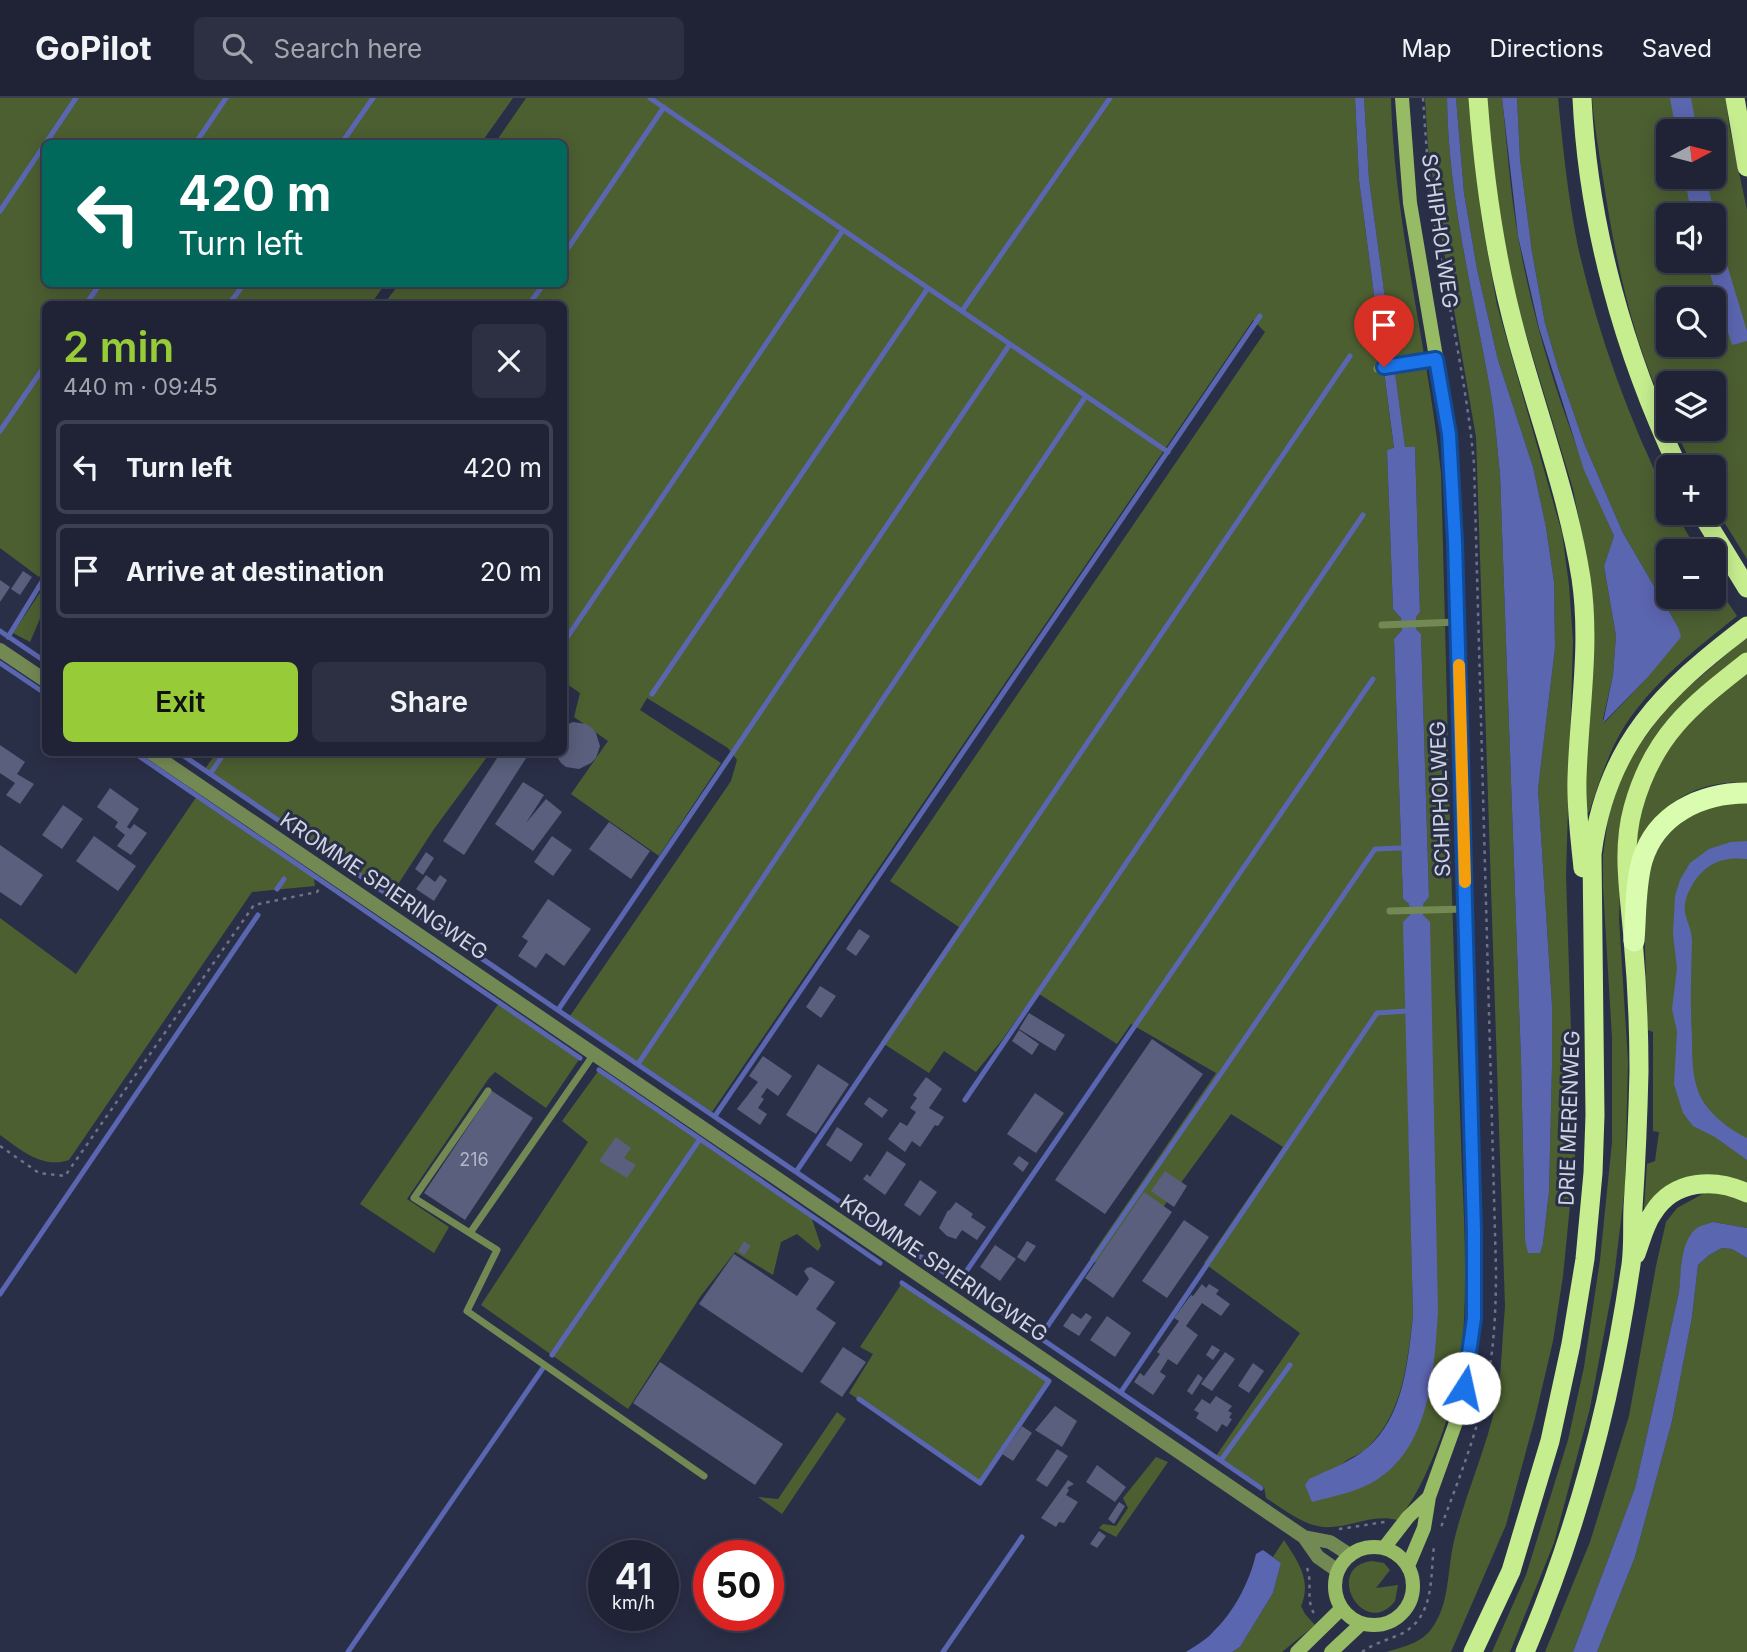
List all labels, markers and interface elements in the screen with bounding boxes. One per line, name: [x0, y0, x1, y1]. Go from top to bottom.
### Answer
search box: [194, 17, 684, 80]
text: GoPilot: [35, 28, 152, 68]
icon: search: [218, 29, 256, 67]
text: Search here: [274, 33, 422, 64]
text: Map: [1402, 34, 1451, 63]
text: Directions: [1489, 34, 1604, 63]
text: Saved: [1642, 34, 1712, 63]
north arrow: [1656, 119, 1726, 189]
map controls: [1656, 119, 1726, 609]
street label: SCHIPHOLWEG: [1417, 152, 1463, 310]
text: 420 m: [178, 164, 331, 223]
icon: left: [63, 168, 154, 259]
button: sound: [1656, 203, 1726, 273]
text: Turn left: [178, 224, 303, 263]
button: search: [1656, 287, 1726, 357]
pin: [1354, 295, 1414, 367]
icon: arrive: [1365, 306, 1403, 344]
text: 2 min: [63, 321, 174, 372]
button: close: [472, 324, 546, 398]
button: layers: [1656, 371, 1726, 441]
text: 440 m · 09:45: [63, 373, 218, 401]
icon: left: [67, 448, 105, 486]
text: Turn left: [126, 452, 232, 483]
text: 420 m: [463, 452, 542, 483]
button: +: [1656, 455, 1726, 525]
button: −: [1656, 539, 1726, 609]
icon: arrive: [67, 552, 105, 590]
text: Arrive at destination: [126, 556, 385, 587]
text: 20 m: [480, 556, 542, 587]
button: Exit: [63, 662, 298, 742]
button: Share: [312, 662, 546, 742]
street label: SCHIPHOLWEG: [1425, 721, 1455, 877]
street label: KROMME SPIERINGWEG: [275, 807, 493, 965]
street label: DRIE MERENWEG: [1553, 1030, 1585, 1206]
house number: 216: [459, 1149, 489, 1170]
street label: KROMME SPIERINGWEG: [835, 1189, 1053, 1347]
position arrow: [1427, 1351, 1501, 1425]
speed limit sign: 50: [693, 1540, 784, 1631]
text: 41: [615, 1555, 652, 1597]
text: km/h: [612, 1592, 655, 1613]

